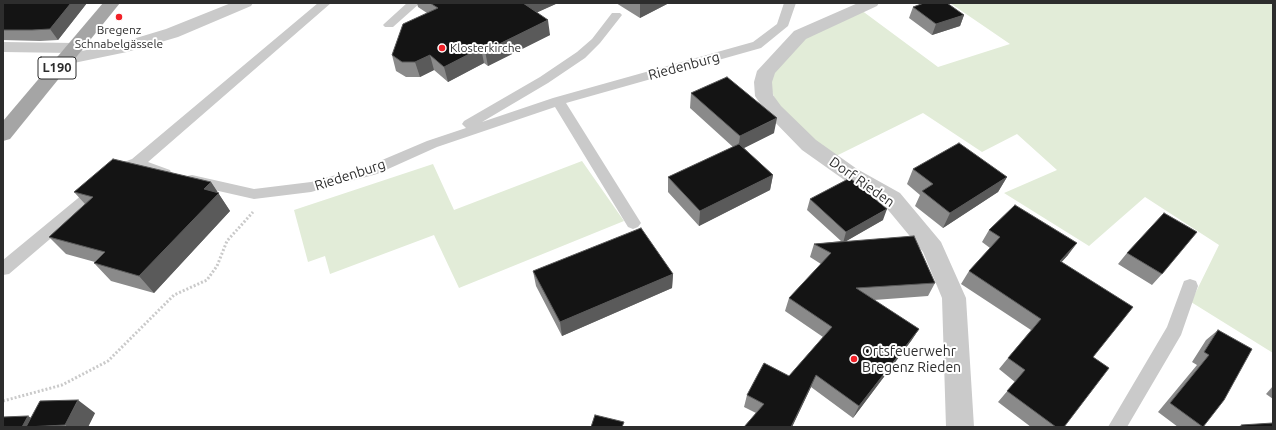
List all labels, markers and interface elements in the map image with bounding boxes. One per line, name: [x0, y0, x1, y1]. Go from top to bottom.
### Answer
marker: Bregenz Schnabelgässele: [114, 12, 124, 22]
place label: Bregenz Schnabelgässele: [75, 23, 163, 51]
place label: Klosterkirche: [450, 41, 521, 55]
marker: Klosterkirche: [437, 43, 447, 53]
street label: Riedenburg: [646, 48, 722, 84]
road number: L190: [38, 57, 76, 79]
street label: Dorf Rieden: [826, 153, 898, 211]
street label: Riedenburg: [313, 156, 387, 194]
place label: Ortsfeuerwehr Bregenz Rieden: [862, 343, 961, 376]
marker: Ortsfeuerwehr Bregenz Rieden: [849, 354, 859, 364]

